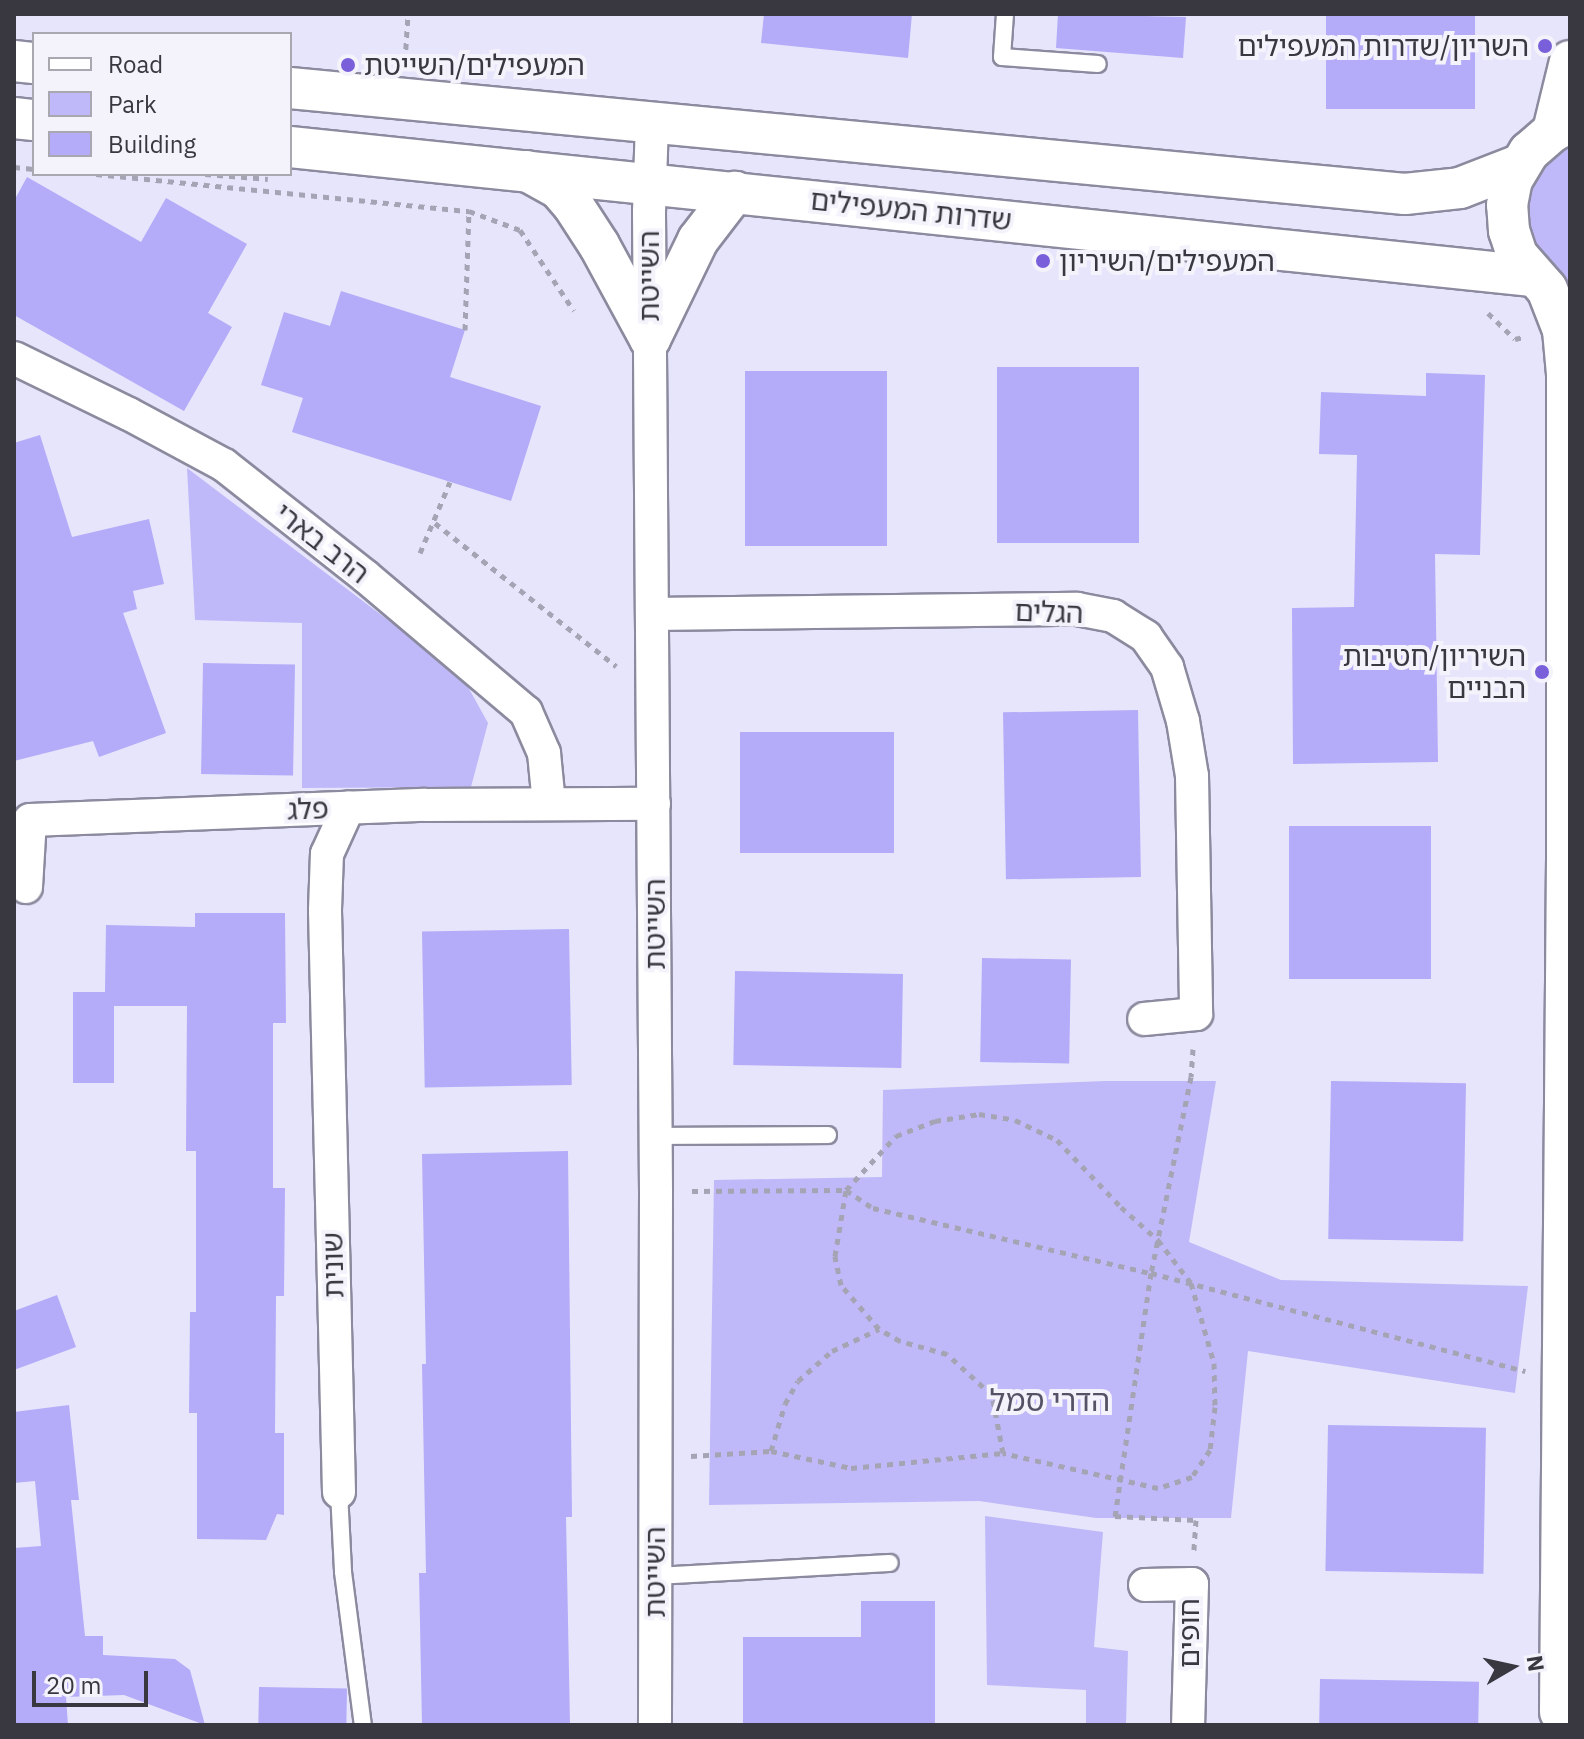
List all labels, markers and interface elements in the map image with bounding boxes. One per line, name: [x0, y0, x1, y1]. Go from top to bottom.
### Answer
place label: השריון/שדרות המעפילים: [1238, 29, 1529, 63]
legend: [32, 32, 292, 176]
marker: השריון/שדרות המעפילים: [1536, 37, 1554, 55]
text: Road: [108, 48, 163, 80]
place label: המעפילים/השייטת: [364, 48, 585, 82]
marker: המעפילים/השייטת: [339, 56, 357, 74]
text: Park: [108, 88, 157, 120]
text: Building: [108, 128, 196, 160]
street label: שדרות המעפילים: [809, 183, 1013, 237]
street label: השייטת: [632, 230, 666, 322]
place label: המעפילים/השיריון: [1059, 244, 1275, 278]
marker: המעפילים/השיריון: [1034, 252, 1052, 270]
street label: הרב בארי: [268, 496, 376, 590]
street label: הגלים: [1014, 594, 1084, 630]
place label: השיריון/חטיבות הבניים: [1343, 639, 1526, 705]
marker: השיריון/חטיבות הבניים: [1533, 663, 1551, 681]
street label: פלג: [287, 791, 329, 827]
street label: השייטת: [638, 878, 672, 970]
street label: שונית: [316, 1232, 350, 1298]
district label: הדרי סמל: [990, 1382, 1110, 1418]
street label: השייטת: [638, 1526, 672, 1618]
street label: חופים: [1172, 1598, 1206, 1668]
north arrow: [1472, 1627, 1552, 1707]
text: N: [1521, 1653, 1552, 1673]
scale bar: [36, 1655, 152, 1705]
text: 20 m: [46, 1669, 101, 1701]

